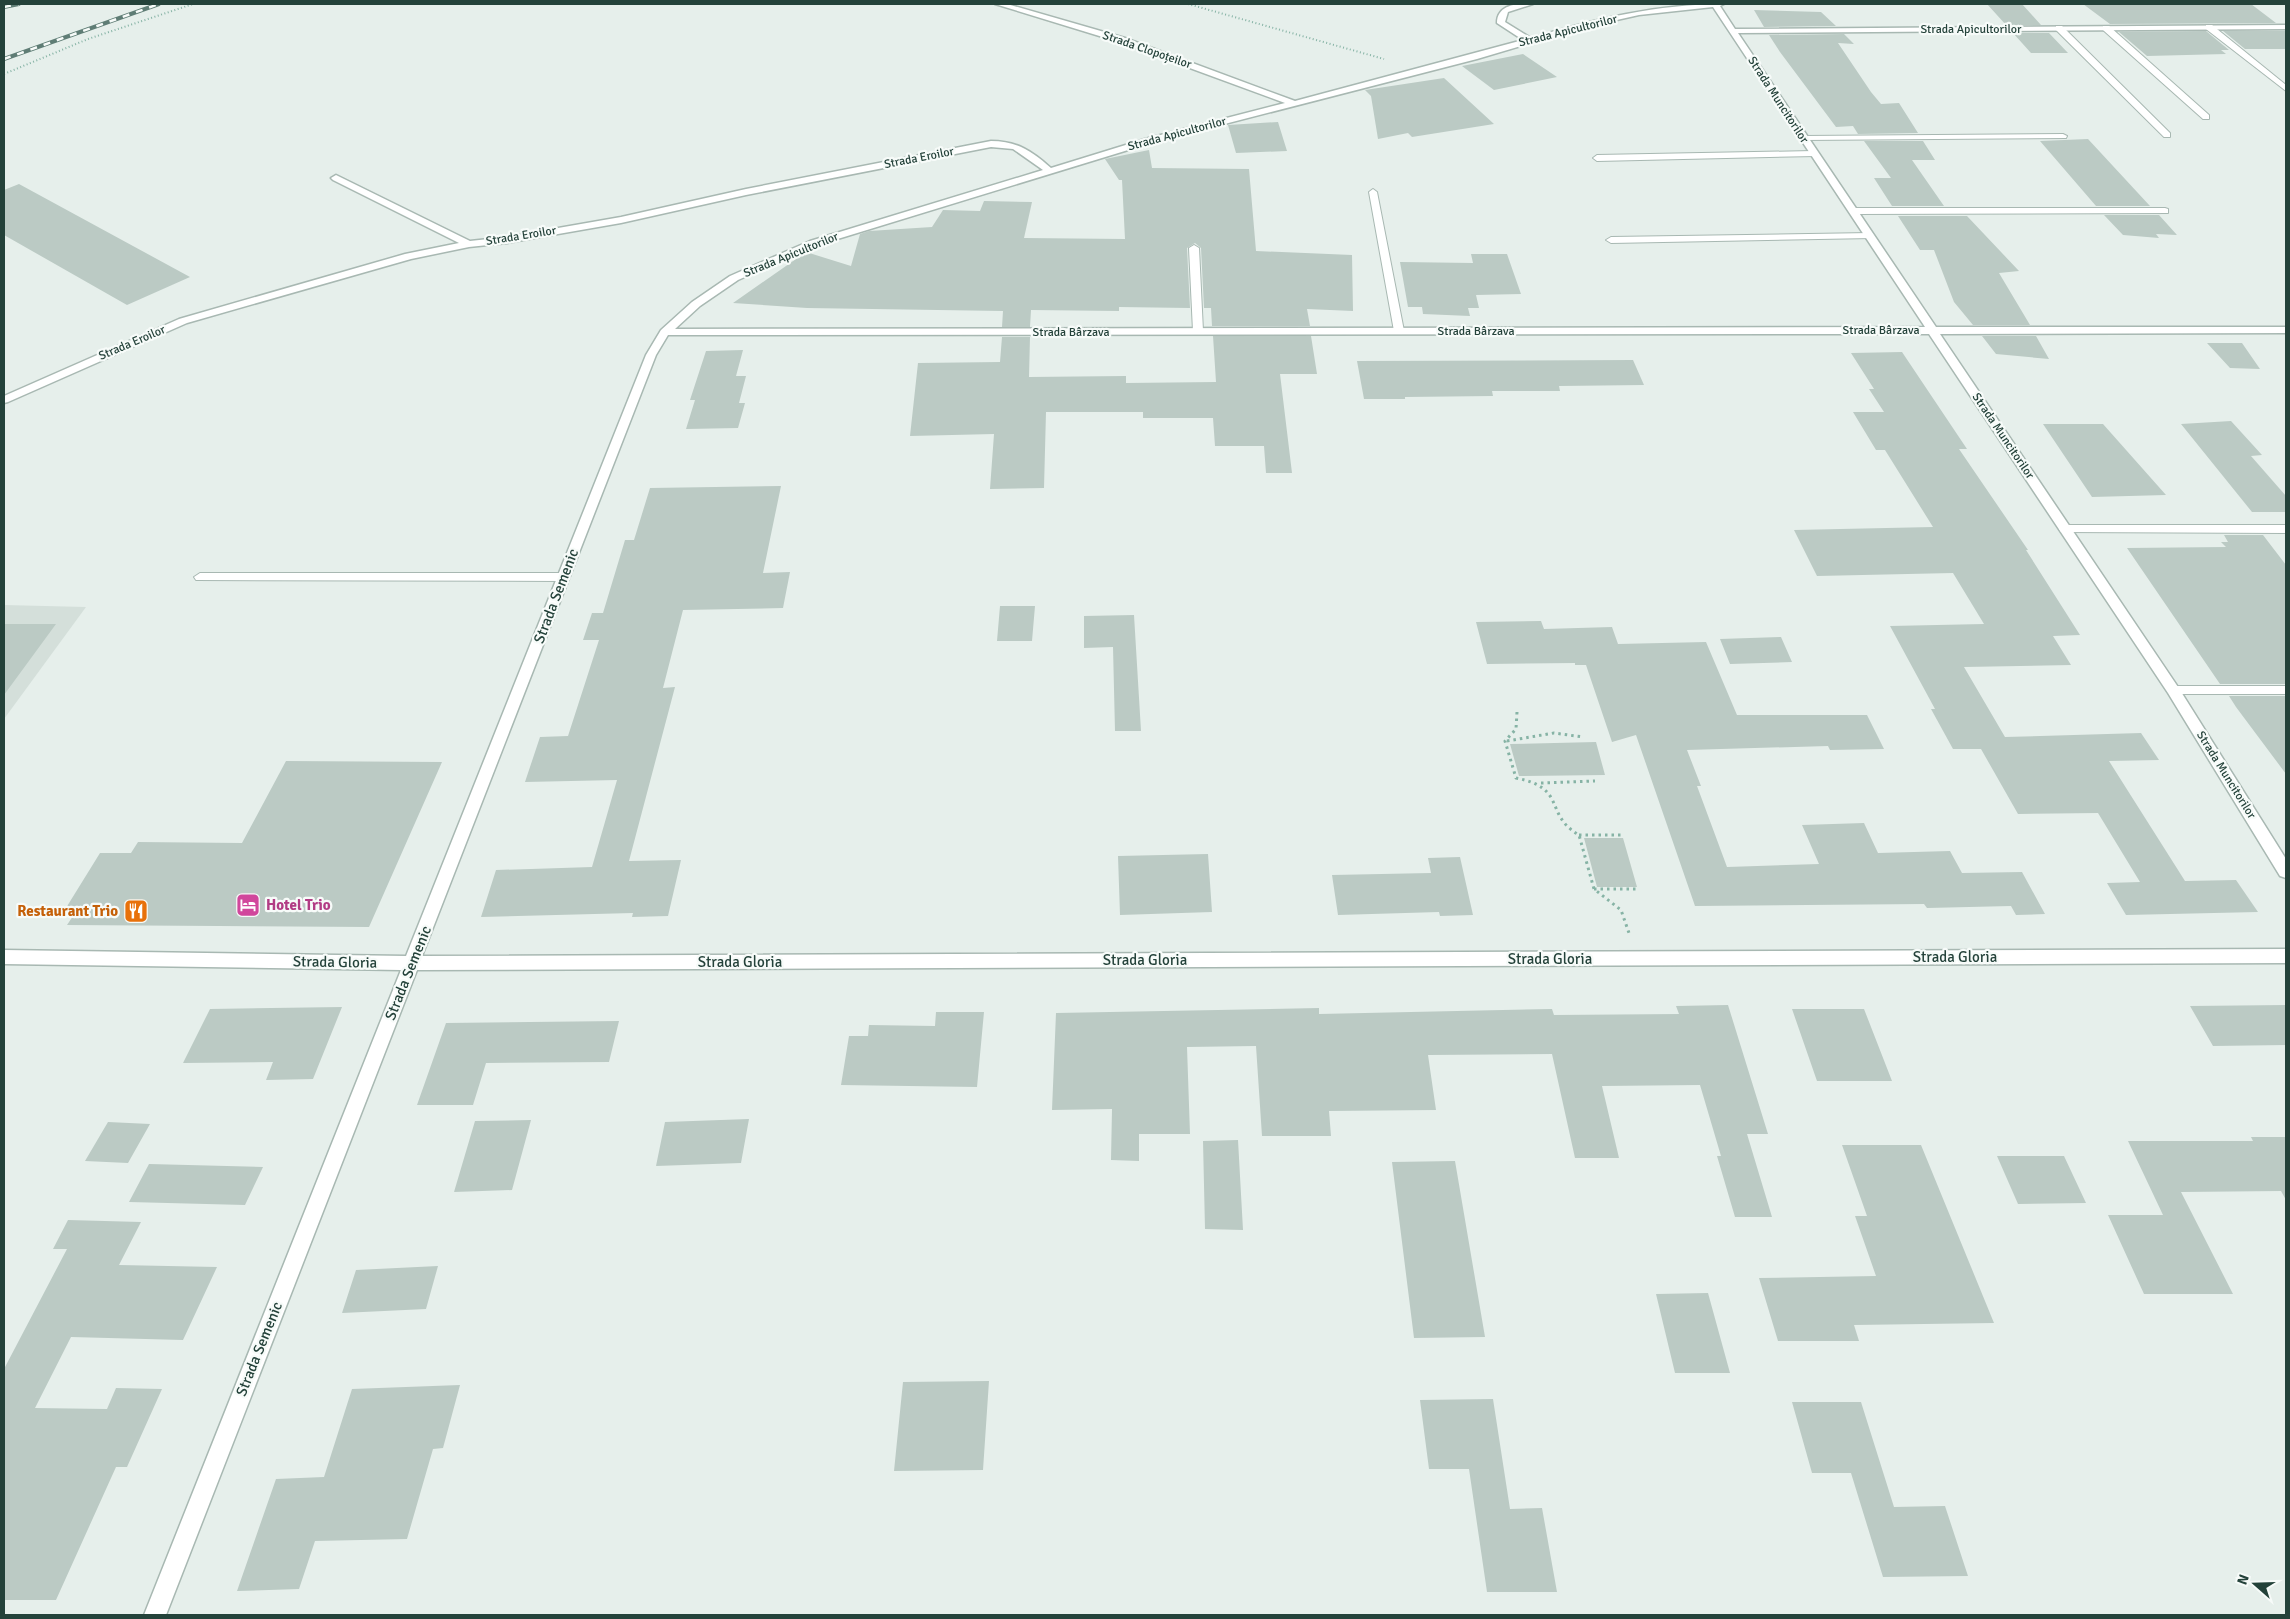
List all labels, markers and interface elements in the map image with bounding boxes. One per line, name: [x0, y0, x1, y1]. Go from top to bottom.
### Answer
street label: Strada Apicultorilor: [1517, 11, 1619, 51]
street label: Strada Apicultorilor: [1920, 22, 2022, 37]
street label: Strada Clopoțeilor: [1101, 28, 1194, 72]
street label: Strada Muncitorilor: [1744, 54, 1812, 147]
street label: Strada Apicultorilor: [1126, 114, 1228, 154]
street label: Strada Eroilor: [883, 144, 956, 172]
street label: Strada Eroilor: [485, 223, 558, 249]
street label: Strada Apicultorilor: [741, 229, 841, 281]
street label: Strada Eroilor: [96, 322, 168, 364]
street label: Strada Bârzava: [1843, 323, 1919, 338]
street label: Strada Bârzava: [1438, 324, 1514, 339]
street label: Strada Bârzava: [1033, 325, 1109, 340]
street label: Strada Muncitorilor: [1969, 390, 2038, 482]
street label: Strada Semenic: [530, 546, 582, 646]
street label: Strada Muncitorilor: [2193, 728, 2259, 822]
hotel icon: Hotel Trio: [235, 892, 261, 918]
place label: Hotel Trio: [266, 896, 331, 914]
restaurant icon: Restaurant Trio: [123, 898, 149, 924]
place label: Restaurant Trio: [17, 902, 118, 920]
street label: Strada Semenic: [381, 923, 435, 1023]
street label: Strada Gloria: [1913, 948, 1997, 966]
street label: Strada Gloria: [1508, 950, 1592, 968]
street label: Strada Gloria: [1103, 951, 1187, 969]
street label: Strada Gloria: [293, 952, 377, 972]
street label: Strada Gloria: [698, 953, 782, 971]
street label: Strada Semenic: [232, 1299, 286, 1399]
north arrow: [2230, 1559, 2280, 1609]
text: N: [2234, 1572, 2253, 1587]

